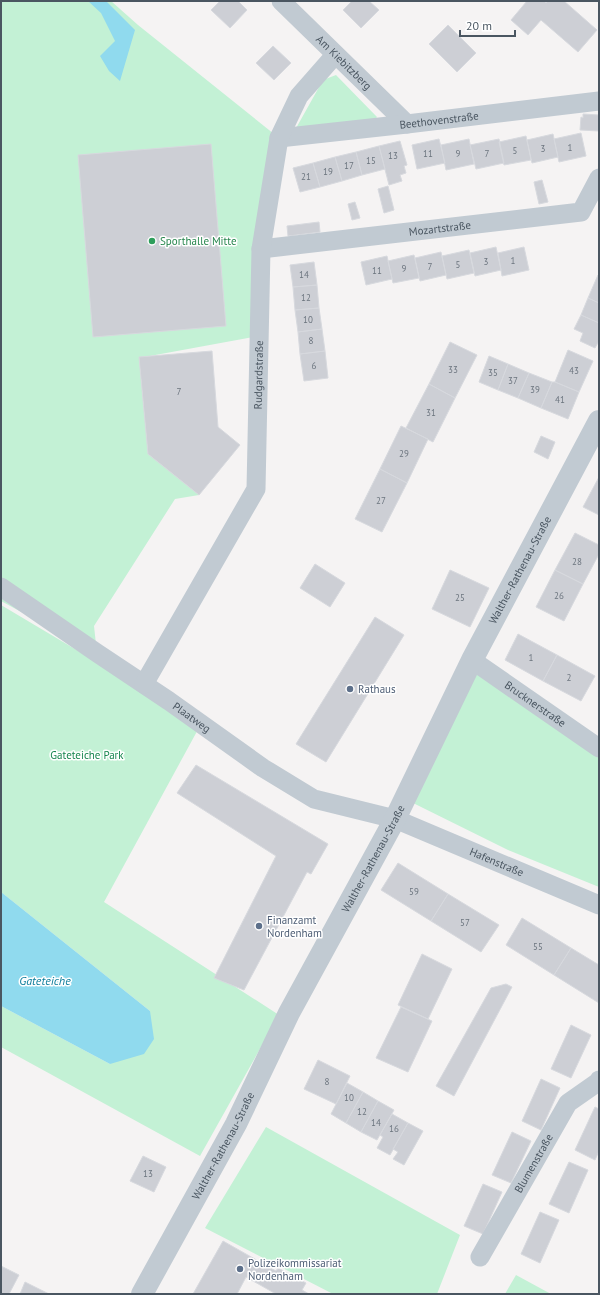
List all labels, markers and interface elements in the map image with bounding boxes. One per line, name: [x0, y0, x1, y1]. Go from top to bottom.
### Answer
scale bar: [460, 12, 515, 38]
text: 20 m: [466, 18, 492, 33]
street label: Am Kiebitzberg: [313, 32, 375, 93]
street label: Beethovenstraße: [399, 108, 480, 132]
house number: 1: [568, 142, 573, 153]
house number: 3: [541, 143, 546, 154]
house number: 5: [513, 145, 518, 156]
house number: 11: [423, 148, 433, 159]
house number: 9: [456, 148, 461, 159]
house number: 7: [485, 148, 490, 159]
house number: 13: [388, 150, 398, 161]
house number: 15: [366, 155, 376, 166]
house number: 17: [344, 160, 354, 171]
house number: 19: [323, 166, 333, 177]
house number: 21: [301, 171, 311, 182]
street label: Mozartstraße: [408, 218, 472, 239]
place label: Sporthalle Mitte: [160, 234, 237, 248]
marker: Sporthalle Mitte: [147, 236, 157, 246]
house number: 1: [511, 255, 516, 266]
house number: 3: [484, 256, 489, 267]
house number: 5: [456, 259, 461, 270]
house number: 7: [428, 261, 433, 272]
house number: 9: [402, 263, 407, 274]
house number: 11: [372, 265, 382, 276]
house number: 14: [299, 269, 309, 280]
house number: 12: [301, 292, 311, 303]
house number: 10: [303, 314, 313, 325]
house number: 8: [309, 335, 314, 346]
street label: Rudgardstraße: [251, 340, 266, 410]
house number: 6: [312, 360, 317, 371]
house number: 33: [448, 364, 458, 375]
house number: 43: [569, 365, 579, 376]
house number: 35: [488, 367, 498, 378]
house number: 37: [508, 375, 518, 386]
house number: 39: [530, 384, 540, 395]
house number: 7: [177, 386, 182, 397]
house number: 41: [555, 394, 565, 405]
house number: 31: [426, 407, 436, 418]
house number: 29: [399, 448, 409, 459]
house number: 27: [376, 495, 386, 506]
street label: Walther-Rathenau-Straße: [486, 513, 554, 626]
house number: 28: [572, 556, 582, 567]
house number: 26: [554, 590, 564, 601]
house number: 25: [455, 592, 465, 603]
house number: 1: [529, 652, 534, 663]
house number: 2: [567, 672, 572, 683]
street label: Brucknerstraße: [502, 678, 569, 730]
place label: Rathaus: [358, 682, 396, 696]
marker: Rathaus: [345, 684, 355, 694]
street label: Plaatweg: [170, 699, 214, 736]
park label: Gateteiche Park: [50, 748, 124, 762]
street label: Walther-Rathenau-Straße: [338, 802, 408, 915]
street label: Hafenstraße: [467, 844, 526, 880]
house number: 59: [409, 886, 419, 897]
place label: Finanzamt Nordenham: [267, 913, 322, 940]
house number: 57: [460, 917, 470, 928]
marker: Finanzamt Nordenham: [254, 921, 264, 931]
house number: 55: [533, 941, 543, 952]
water label: Gateteiche: [19, 973, 71, 988]
house number: 8: [325, 1076, 330, 1087]
street label: Walther-Rathenau-Straße: [189, 1089, 257, 1202]
house number: 10: [344, 1092, 354, 1103]
house number: 12: [357, 1106, 367, 1117]
house number: 14: [371, 1117, 381, 1128]
house number: 16: [389, 1123, 399, 1134]
street label: Blumenstraße: [511, 1131, 556, 1195]
house number: 13: [143, 1168, 153, 1179]
place label: Polizeikommissariat Nordenham: [248, 1256, 342, 1283]
marker: Polizeikommissariat Nordenham: [235, 1264, 245, 1274]

